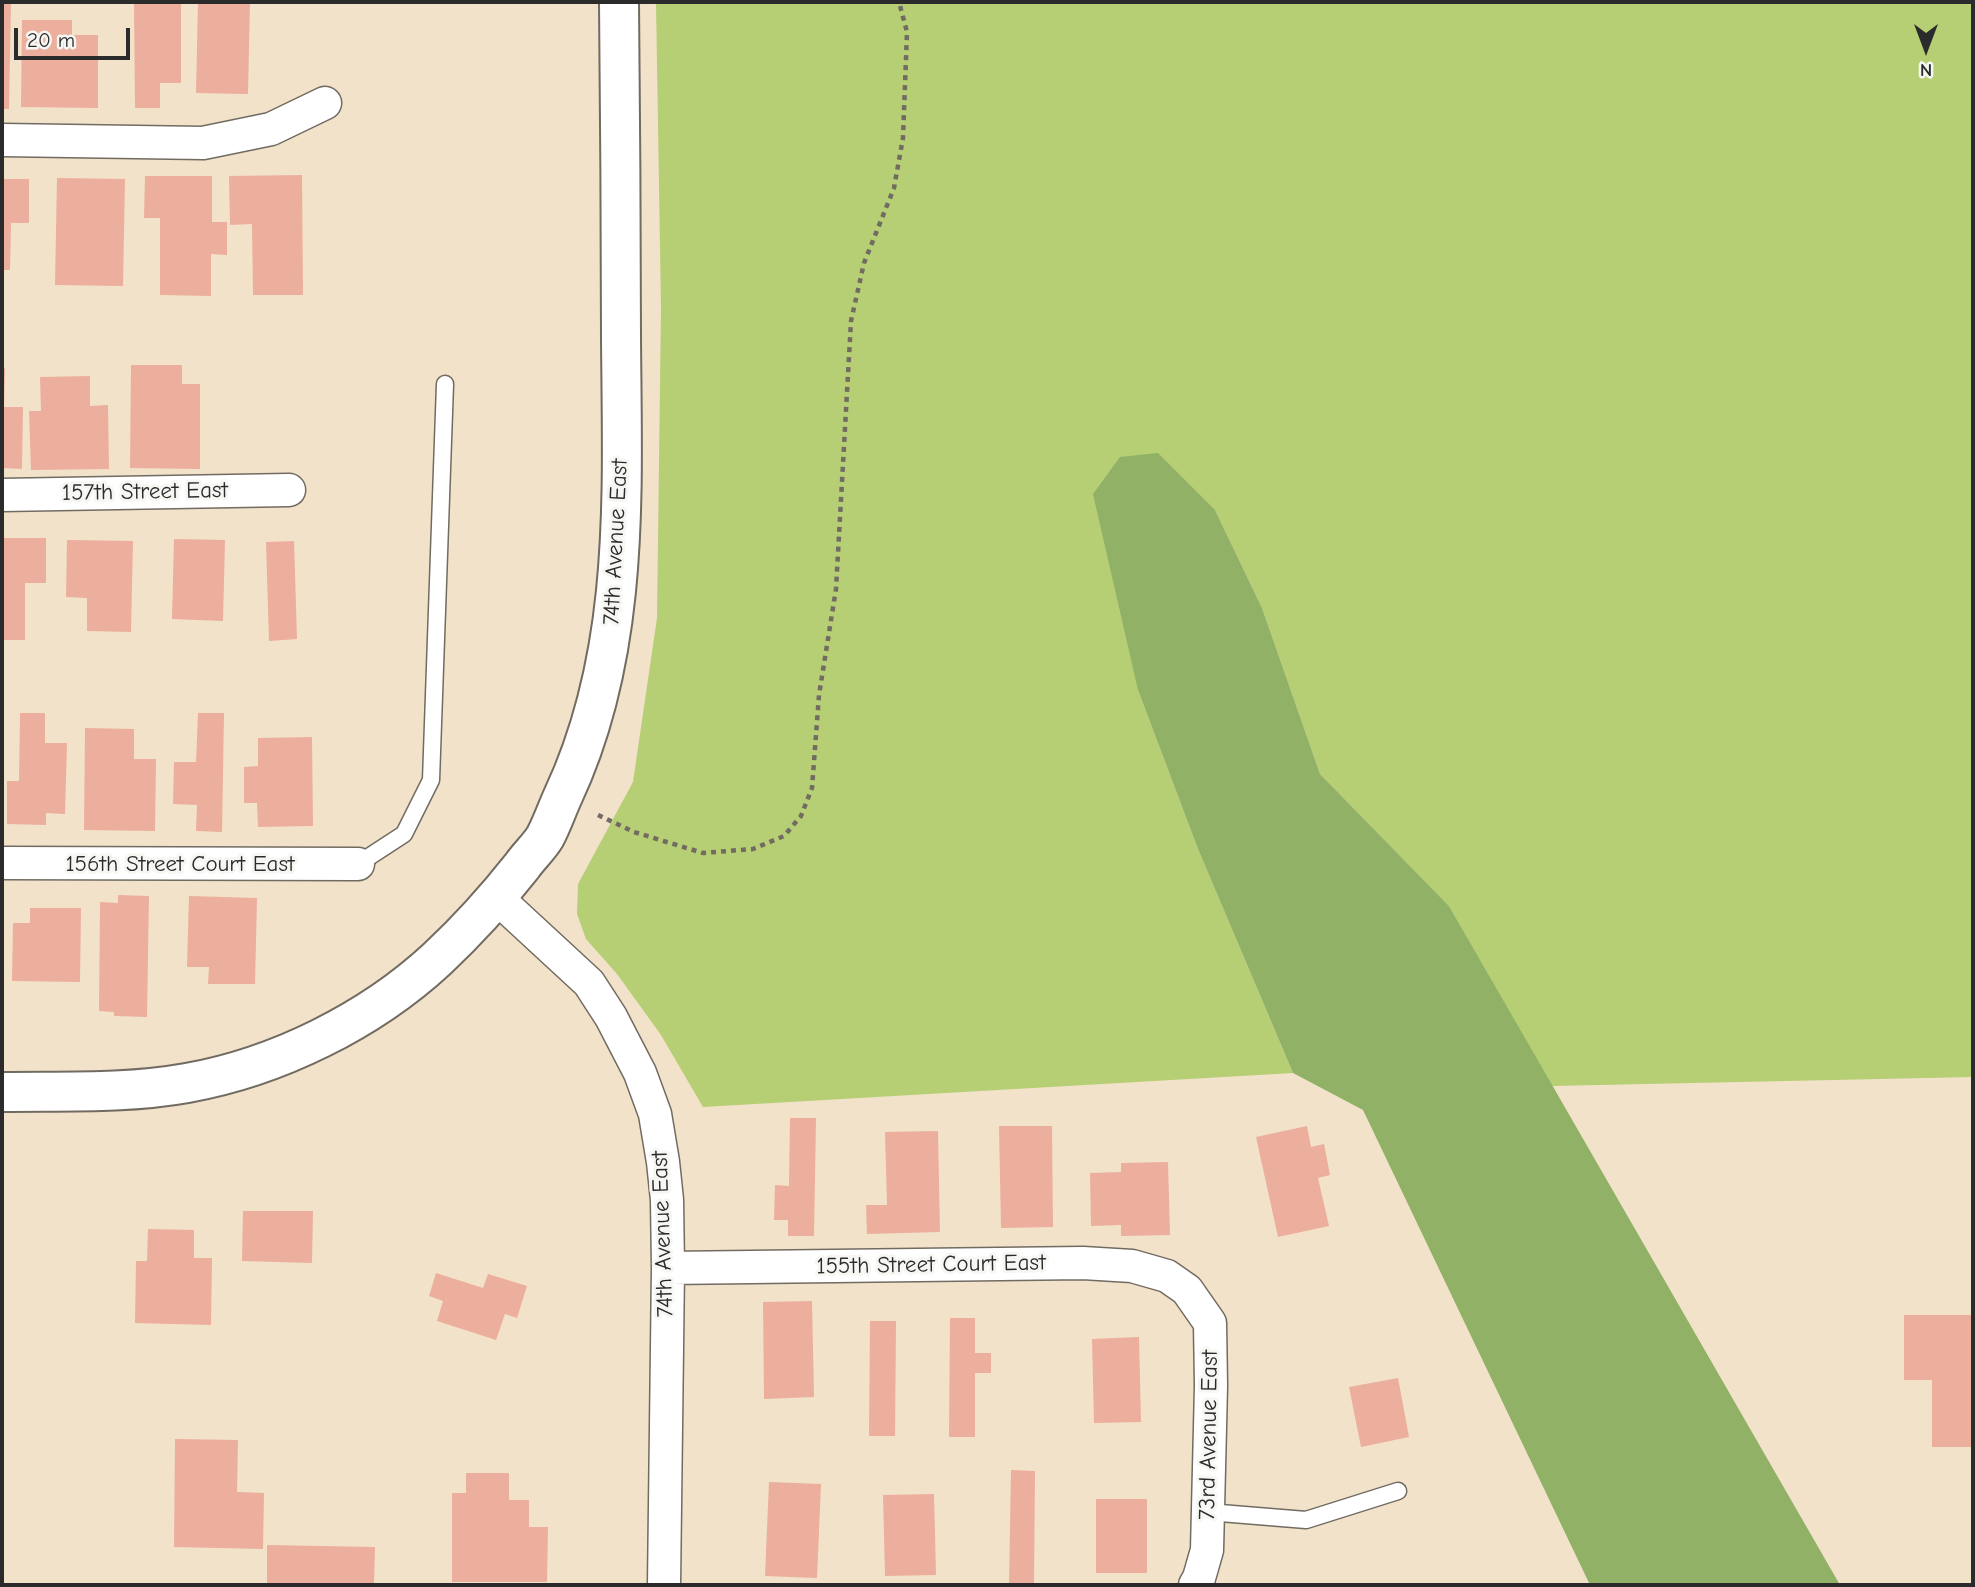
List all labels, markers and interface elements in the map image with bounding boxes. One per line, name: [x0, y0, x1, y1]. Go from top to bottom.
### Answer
scale bar: [18, 14, 133, 58]
north arrow: [1891, 14, 1961, 84]
text: 20 m: [27, 28, 75, 52]
text: N: [1920, 59, 1932, 81]
street label: 74th Avenue East: [598, 458, 634, 626]
street label: 157th Street East: [62, 477, 228, 507]
street label: 156th Street Court East: [65, 850, 295, 878]
street label: 74th Avenue East: [646, 1150, 680, 1318]
street label: 155th Street Court East: [816, 1249, 1046, 1281]
street label: 73rd Avenue East: [1194, 1350, 1224, 1520]

